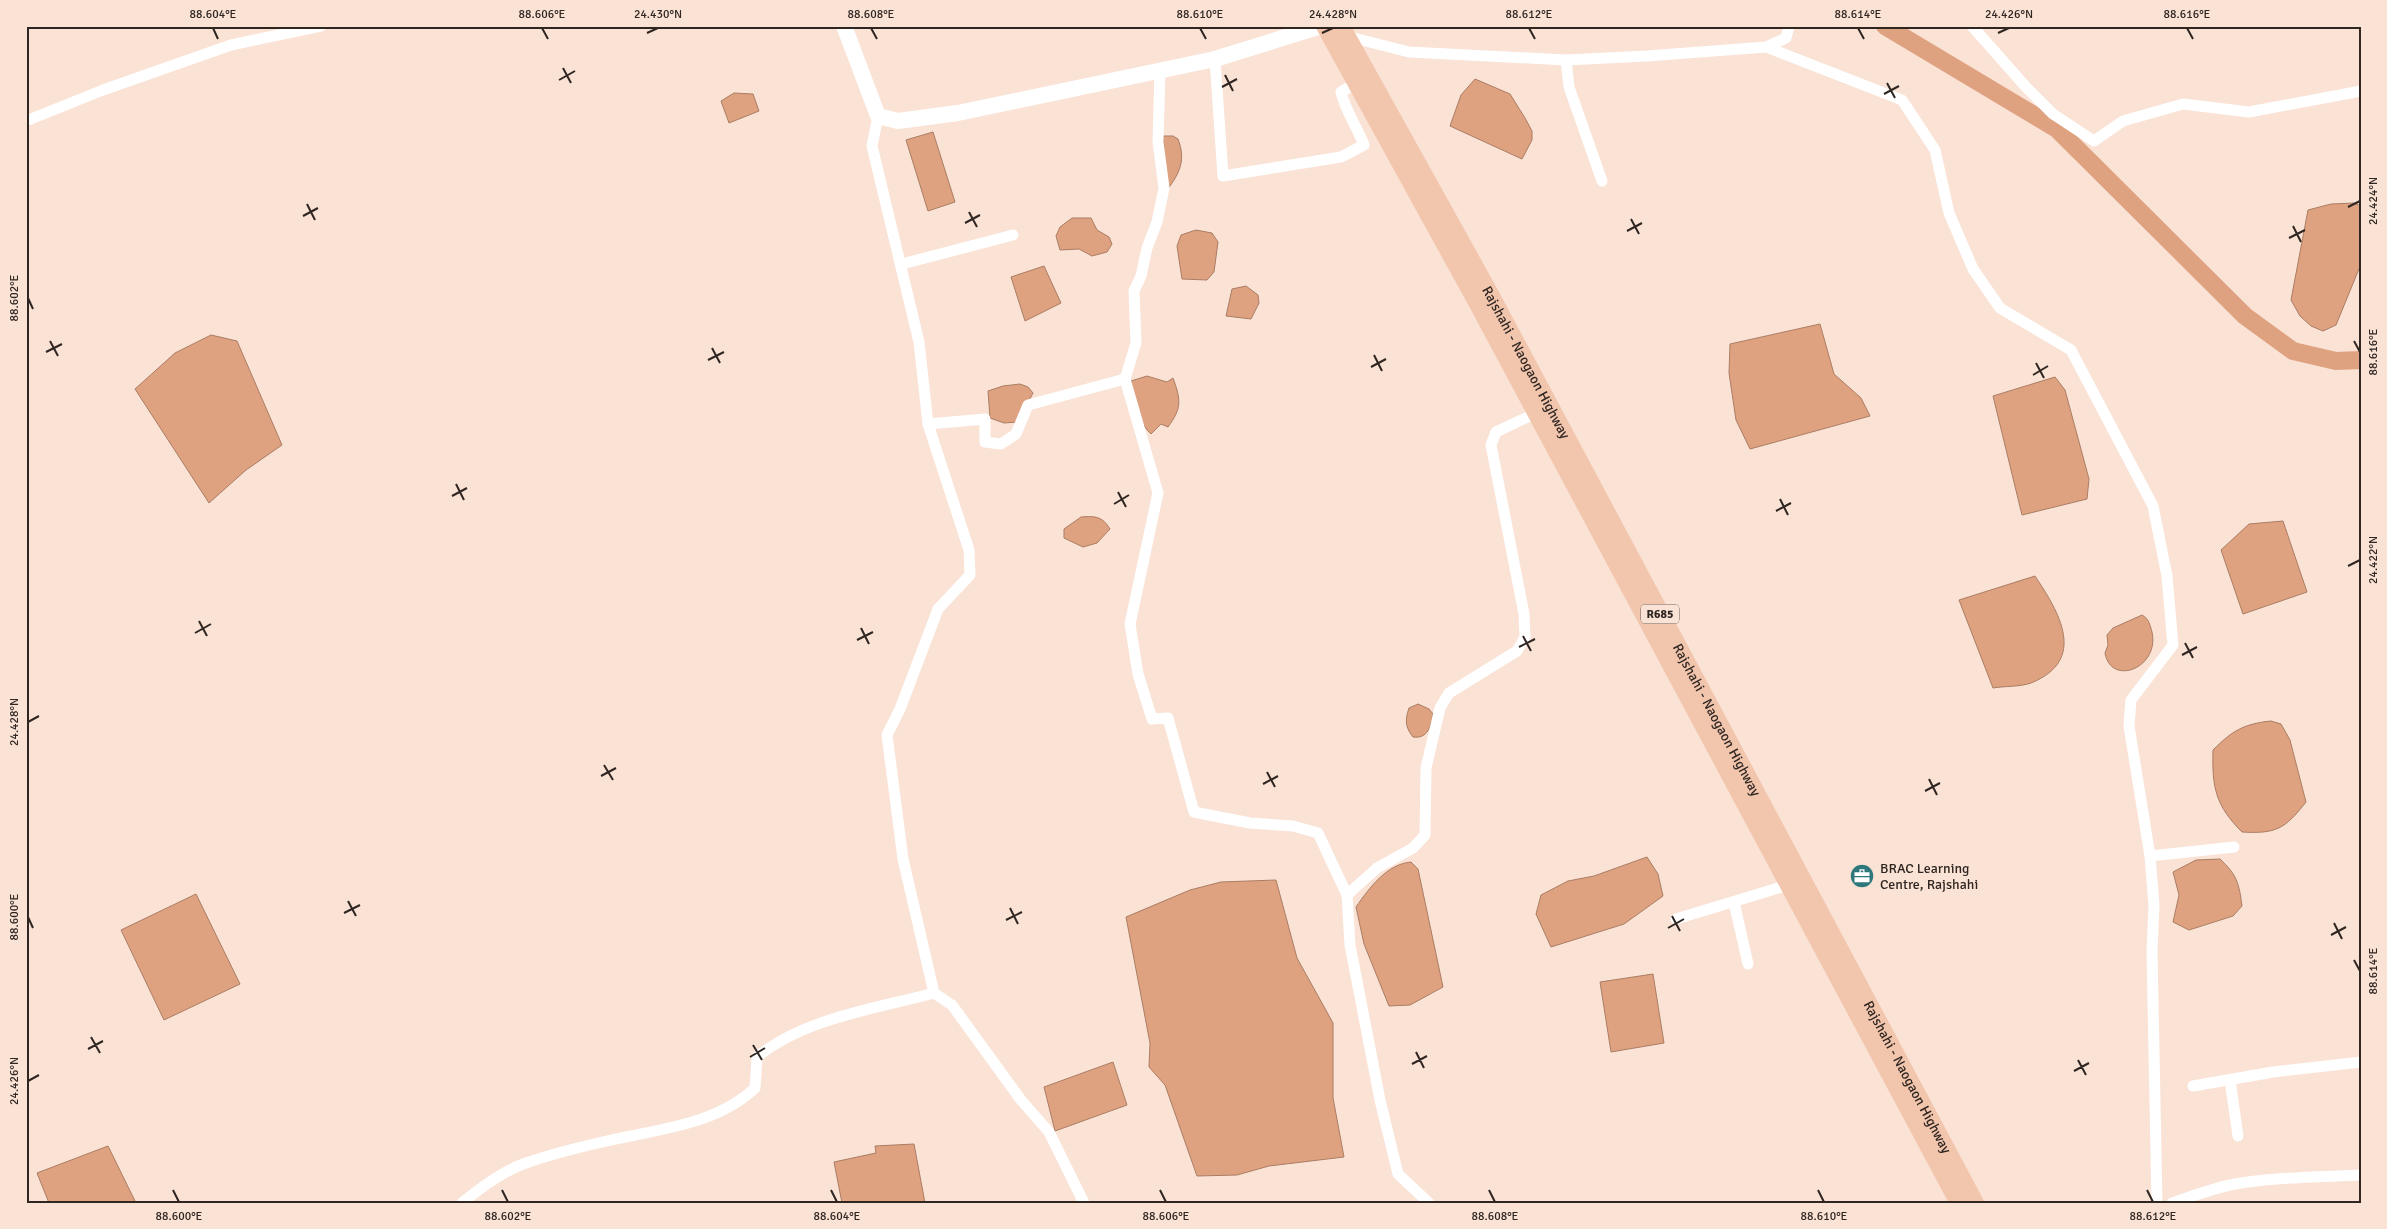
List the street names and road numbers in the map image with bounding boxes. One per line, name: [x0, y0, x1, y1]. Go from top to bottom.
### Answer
street label: Rajshahi - Naogaon Highway: [1478, 283, 1574, 442]
road number: R685: [1641, 604, 1679, 624]
street label: Rajshahi - Naogaon Highway: [1669, 641, 1764, 799]
street label: Rajshahi - Naogaon Highway: [1860, 998, 1955, 1157]

